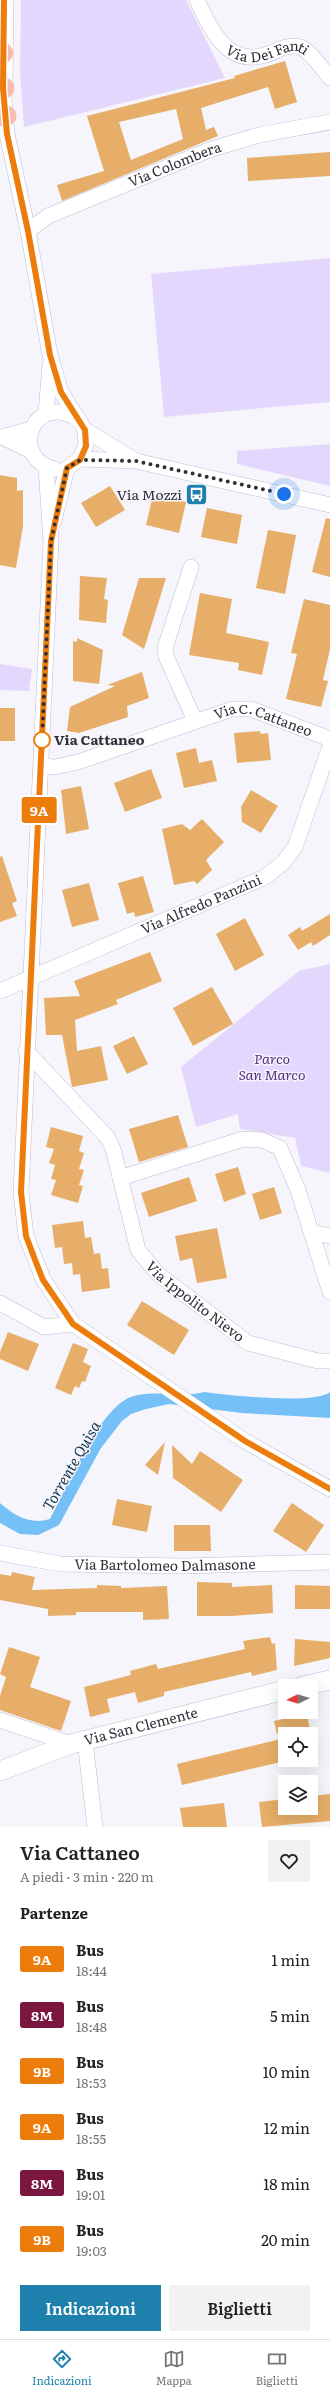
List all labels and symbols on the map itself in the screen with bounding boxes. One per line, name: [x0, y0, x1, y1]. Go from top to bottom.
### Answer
street label: Via Dei Fanti: [222, 35, 314, 66]
street label: Via Colombera: [125, 136, 224, 191]
bus stop icon: Via Mozzi: [184, 482, 210, 508]
place label: Via Mozzi: [117, 484, 182, 504]
your location: [274, 484, 294, 504]
street label: Via C. Cattaneo: [211, 697, 316, 740]
place label: Via Cattaneo: [54, 729, 145, 749]
marker: Via Cattaneo: [33, 731, 51, 749]
line badge: 9A: [21, 797, 57, 823]
street label: Via Alfredo Panzini: [137, 869, 264, 938]
park label: Parco San Marco: [239, 1048, 305, 1084]
street label: Via Ippolito Nievo: [142, 1256, 249, 1346]
water label: Torrente Quisa: [36, 1416, 106, 1514]
street label: Via Bartolomeo Dalmasone: [74, 1553, 256, 1575]
north arrow: [278, 1679, 318, 1719]
street label: Via San Clemente: [82, 1701, 200, 1749]

